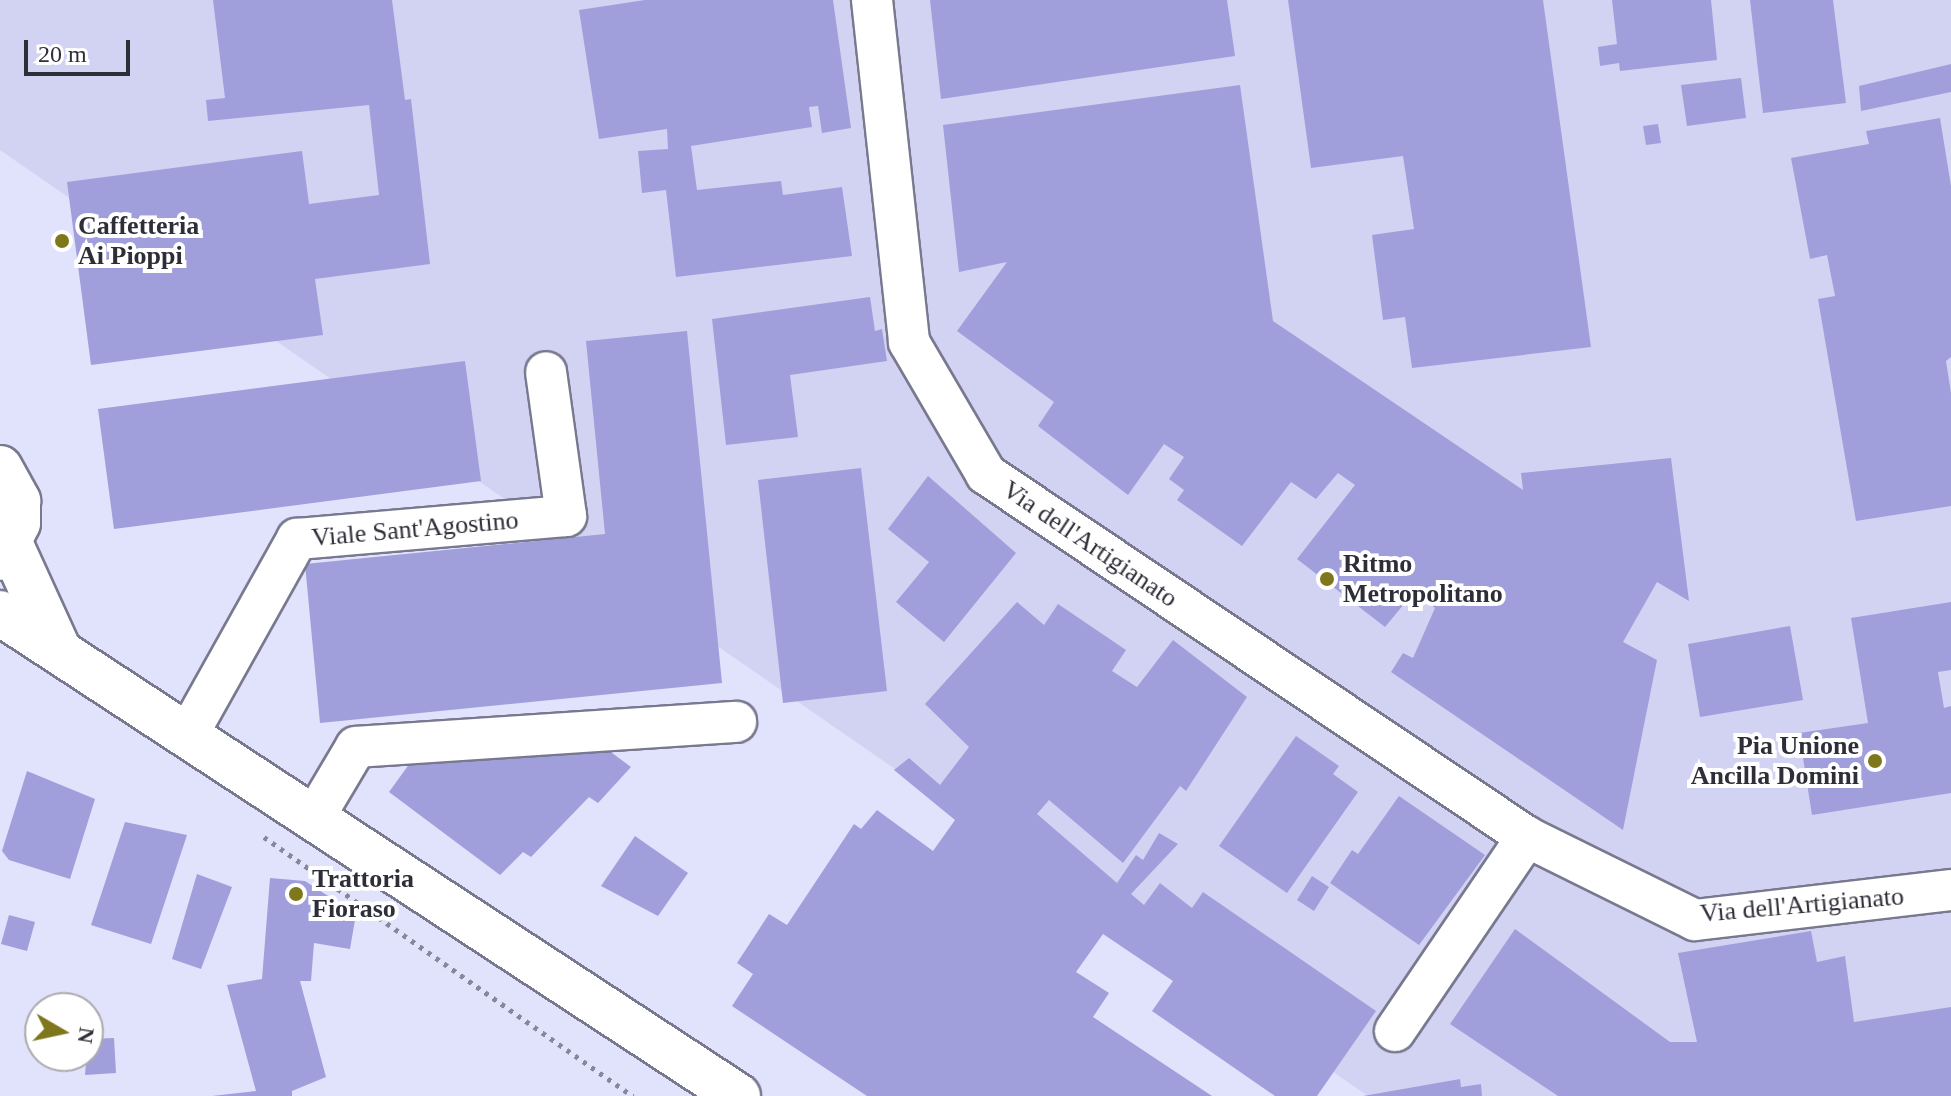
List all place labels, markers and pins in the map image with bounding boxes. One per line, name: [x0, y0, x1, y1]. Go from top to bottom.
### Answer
place label: Caffetteria Ai Pioppi: [78, 210, 199, 272]
marker: Caffetteria Ai Pioppi: [53, 232, 71, 250]
place label: Ritmo Metropolitano: [1343, 548, 1503, 610]
marker: Ritmo Metropolitano: [1318, 570, 1336, 588]
place label: Pia Unione Ancilla Domini: [1691, 730, 1859, 792]
marker: Pia Unione Ancilla Domini: [1866, 752, 1884, 770]
place label: Trattoria Fioraso: [312, 863, 414, 924]
marker: Trattoria Fioraso: [287, 885, 305, 903]

